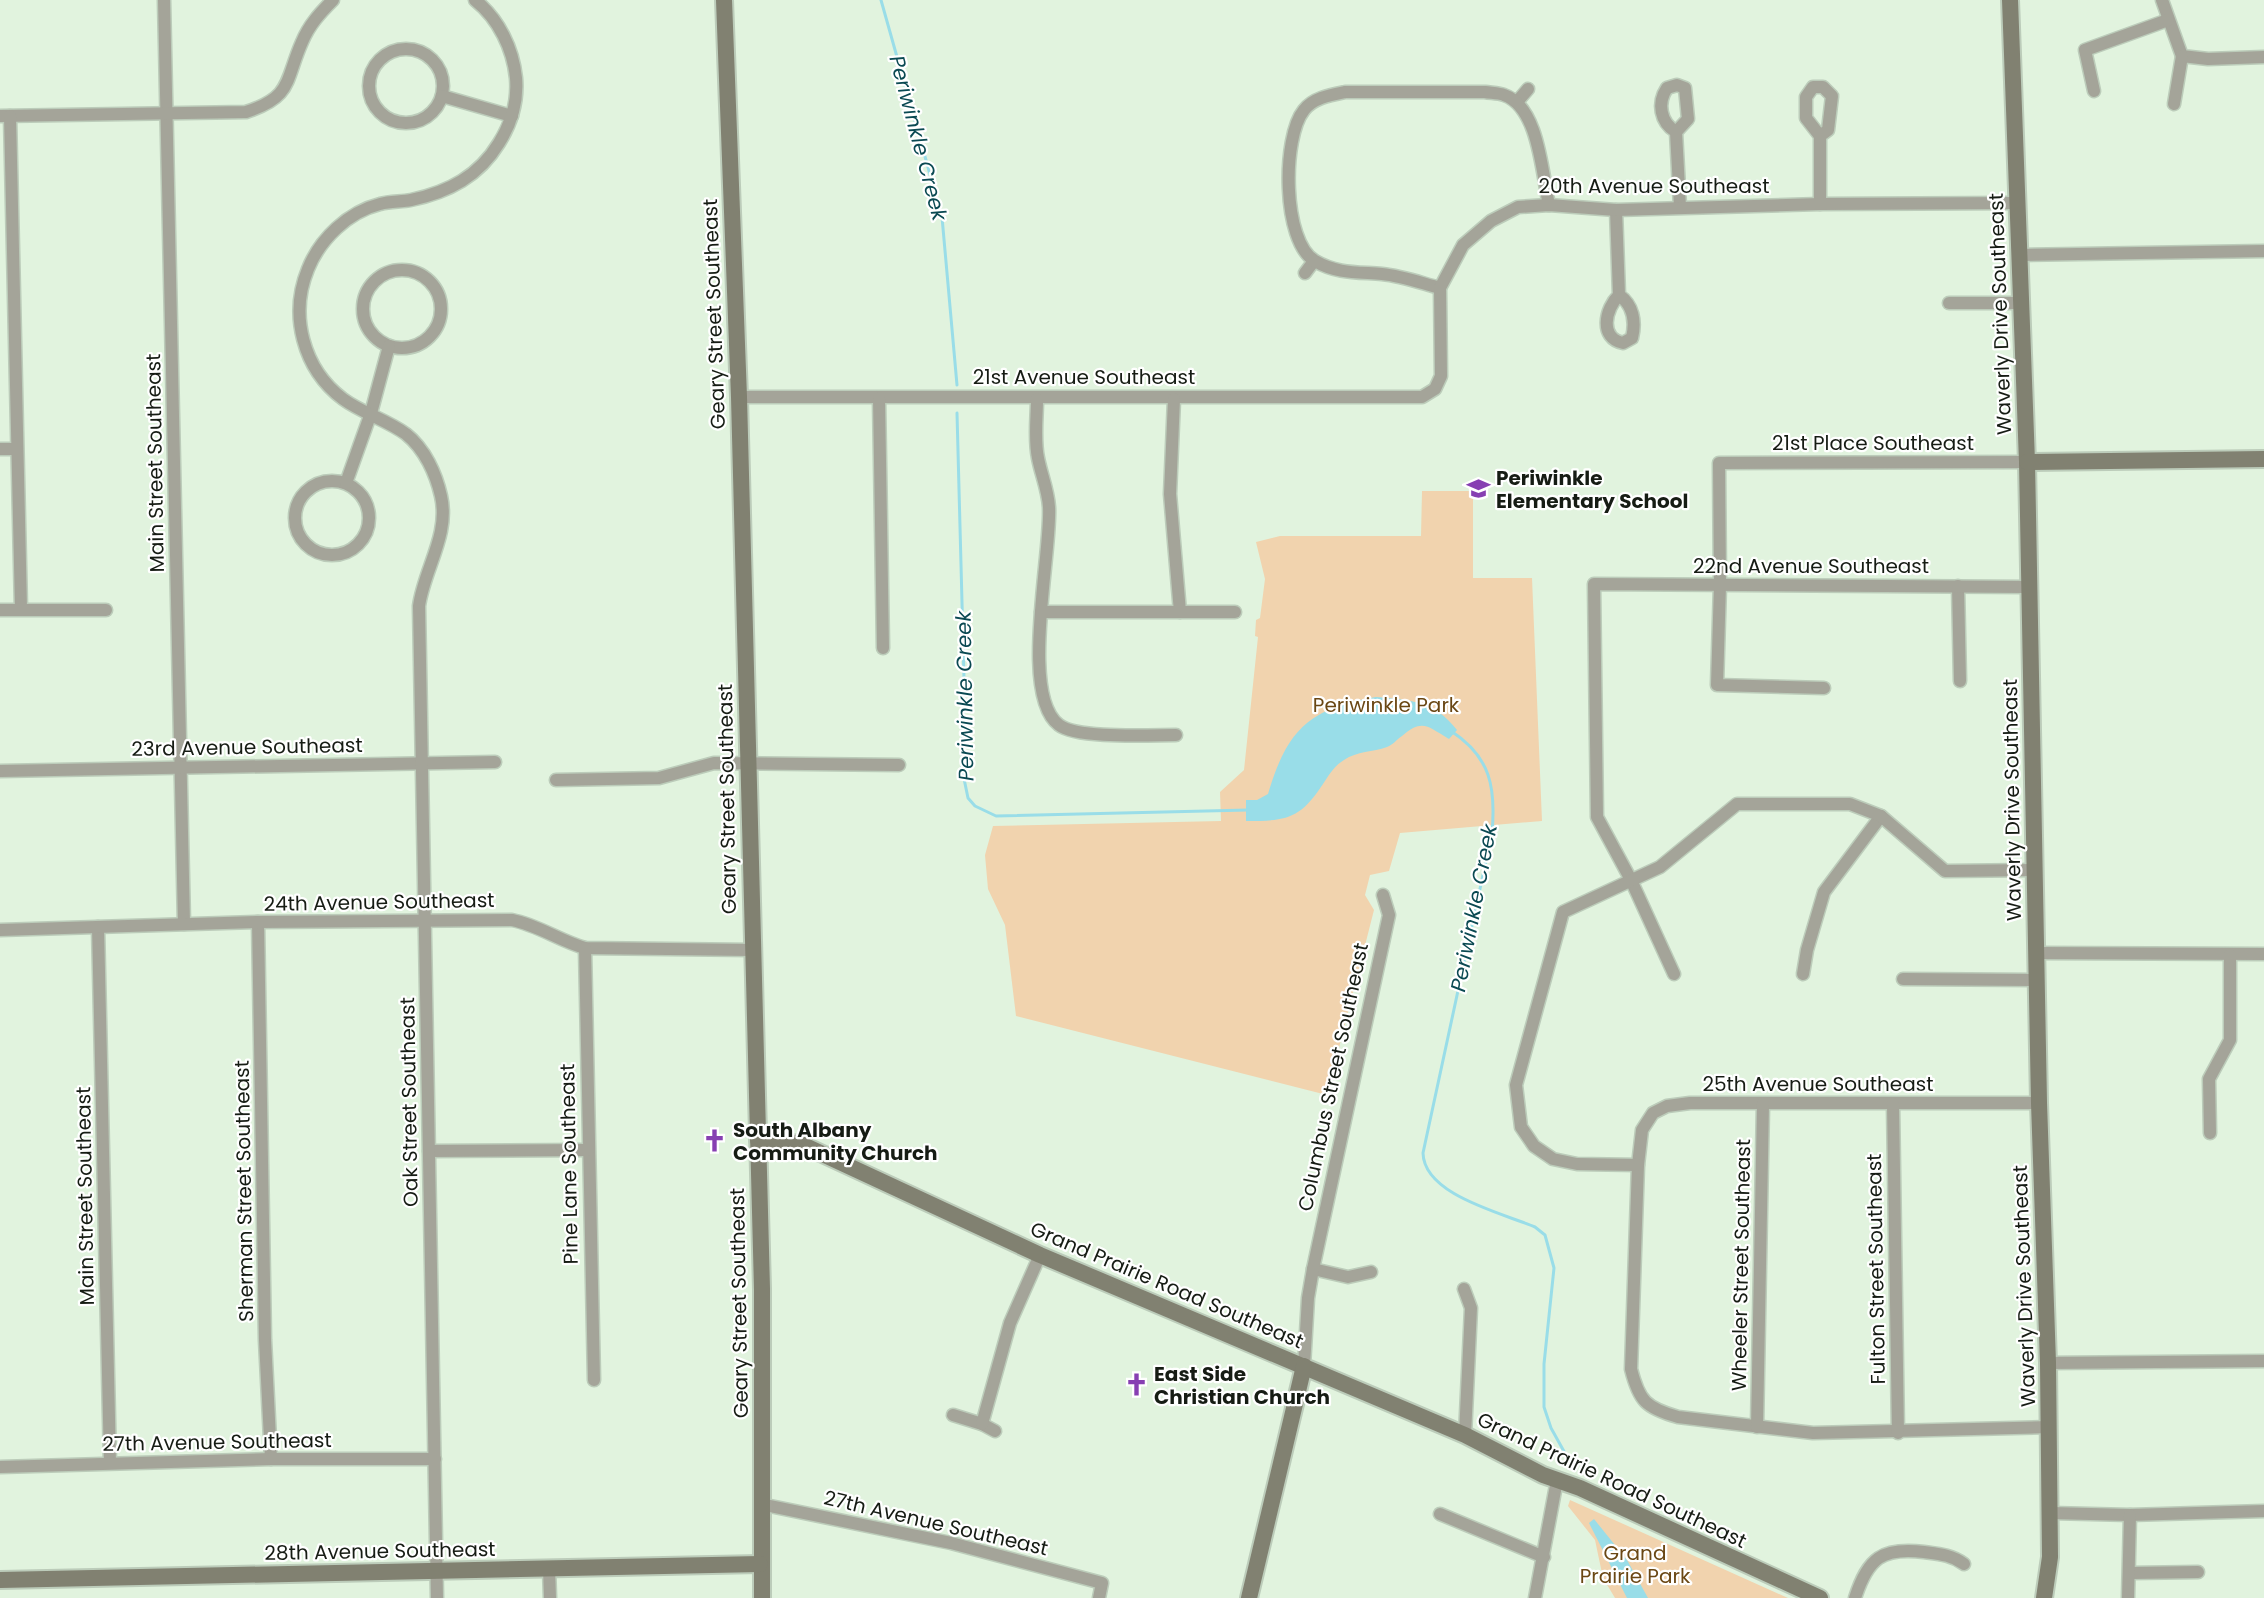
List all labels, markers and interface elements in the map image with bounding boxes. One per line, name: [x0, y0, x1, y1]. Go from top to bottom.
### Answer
water label: Periwinkle Creek: [882, 52, 955, 225]
street label: 20th Avenue Southeast: [1539, 172, 1769, 200]
street label: Waverly Drive Southeast: [1982, 192, 2018, 436]
street label: Geary Street Southeast: [696, 198, 732, 430]
street label: Main Street Southeast: [139, 353, 171, 573]
street label: 21st Avenue Southeast: [973, 363, 1195, 391]
street label: 21st Place Southeast: [1772, 429, 1974, 457]
place label: Periwinkle Elementary School: [1496, 464, 1688, 515]
school or university icon: Periwinkle Elementary School: [1465, 476, 1491, 502]
street label: 22nd Avenue Southeast: [1693, 552, 1929, 580]
water label: Periwinkle Creek: [948, 610, 980, 781]
street label: Waverly Drive Southeast: [1996, 679, 2028, 921]
street label: Geary Street Southeast: [711, 684, 743, 914]
park label: Periwinkle Park: [1313, 691, 1460, 719]
street label: 23rd Avenue Southeast: [131, 731, 363, 763]
water label: Periwinkle Creek: [1443, 820, 1504, 994]
street label: 24th Avenue Southeast: [263, 886, 495, 918]
street label: Columbus Street Southeast: [1291, 940, 1375, 1214]
street label: Oak Street Southeast: [393, 997, 425, 1207]
street label: Sherman Street Southeast: [228, 1060, 260, 1322]
street label: Pine Lane Southeast: [553, 1063, 585, 1265]
street label: 25th Avenue Southeast: [1703, 1070, 1933, 1098]
street label: Main Street Southeast: [69, 1086, 101, 1306]
place label: South Albany Community Church: [733, 1116, 938, 1167]
church icon: South Albany Community Church: [702, 1128, 728, 1154]
street label: Wheeler Street Southeast: [1725, 1139, 1757, 1391]
street label: Fulton Street Southeast: [1860, 1153, 1892, 1385]
street label: Waverly Drive Southeast: [2006, 1164, 2042, 1408]
street label: Geary Street Southeast: [723, 1188, 755, 1418]
street label: Grand Prairie Road Southeast: [1026, 1215, 1308, 1355]
place label: East Side Christian Church: [1154, 1360, 1330, 1411]
church icon: East Side Christian Church: [1123, 1372, 1149, 1398]
street label: Grand Prairie Road Southeast: [1473, 1405, 1751, 1555]
street label: 27th Avenue Southeast: [102, 1426, 332, 1458]
street label: 27th Avenue Southeast: [821, 1484, 1051, 1562]
street label: 28th Avenue Southeast: [264, 1535, 496, 1567]
park label: Grand Prairie Park: [1580, 1539, 1691, 1590]

